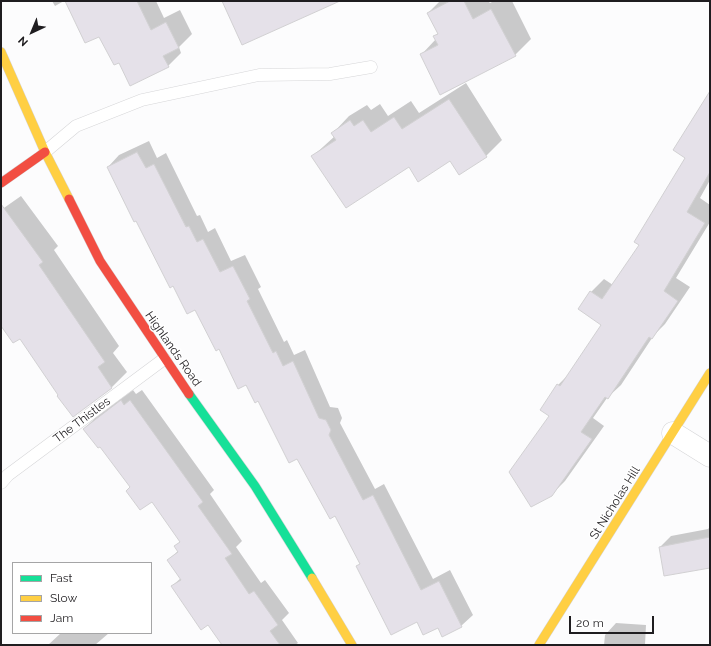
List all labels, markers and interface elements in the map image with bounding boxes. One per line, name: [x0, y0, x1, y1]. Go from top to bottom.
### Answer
north arrow: [12, 12, 52, 52]
text: N: [16, 33, 31, 49]
street label: Highlands Road: [142, 309, 204, 389]
street label: The Thistles: [51, 394, 113, 446]
street label: St Nicholas Hill: [587, 464, 643, 542]
legend: [12, 562, 152, 634]
text: Fast: [50, 571, 73, 585]
text: Slow: [50, 591, 77, 605]
scale bar: [571, 608, 656, 634]
text: Jam: [50, 611, 73, 625]
text: 20 m: [576, 616, 604, 630]

